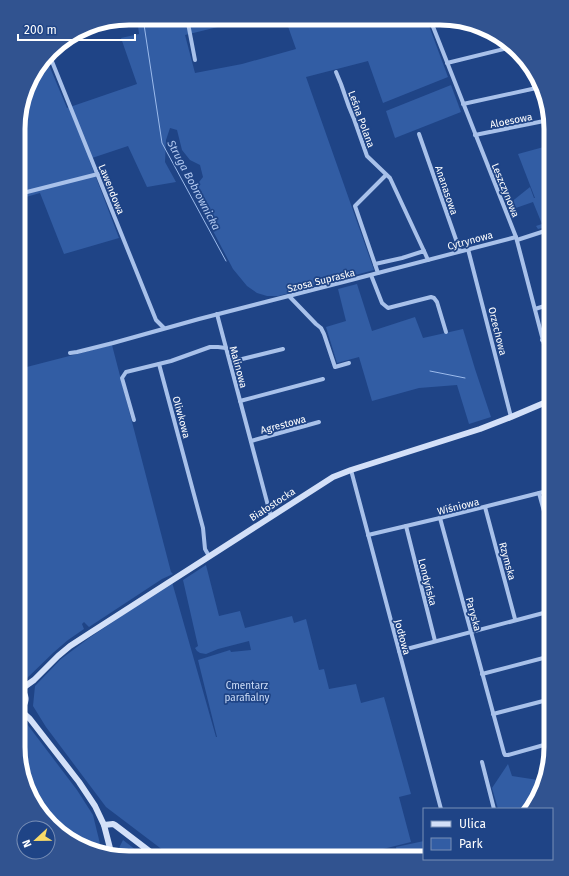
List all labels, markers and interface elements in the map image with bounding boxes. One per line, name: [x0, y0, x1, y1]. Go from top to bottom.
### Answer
scale bar: [18, 16, 135, 42]
text: 200 m: [24, 23, 57, 37]
street label: Leśna Polana: [345, 89, 377, 149]
street label: Aloesowa: [489, 111, 533, 131]
water label: Struga Bobrownicka: [164, 137, 223, 232]
street label: Leszczynowa: [489, 162, 521, 219]
street label: Lawendowa: [96, 163, 127, 216]
street label: Ananasowa: [432, 164, 460, 217]
street label: Cytrynowa: [446, 229, 494, 253]
street label: Szosa Supraska: [286, 267, 356, 295]
street label: Orzechowa: [485, 306, 509, 357]
street label: Malinowa: [227, 345, 249, 390]
street label: Oliwkowa: [170, 395, 192, 440]
street label: Agrestowa: [259, 413, 307, 437]
street label: Białostocka: [247, 486, 298, 524]
street label: Wiśniowa: [436, 496, 480, 518]
street label: Rzymska: [496, 541, 518, 582]
street label: Londyńska: [415, 557, 440, 607]
street label: Paryska: [463, 596, 483, 632]
street label: Jodłowa: [392, 618, 413, 656]
park label: Cmentarz parafialny: [225, 680, 270, 704]
legend: [423, 808, 553, 860]
text: Ulica: [459, 817, 486, 831]
north arrow: [16, 820, 56, 860]
text: Park: [459, 837, 483, 851]
text: N: [20, 838, 35, 849]

